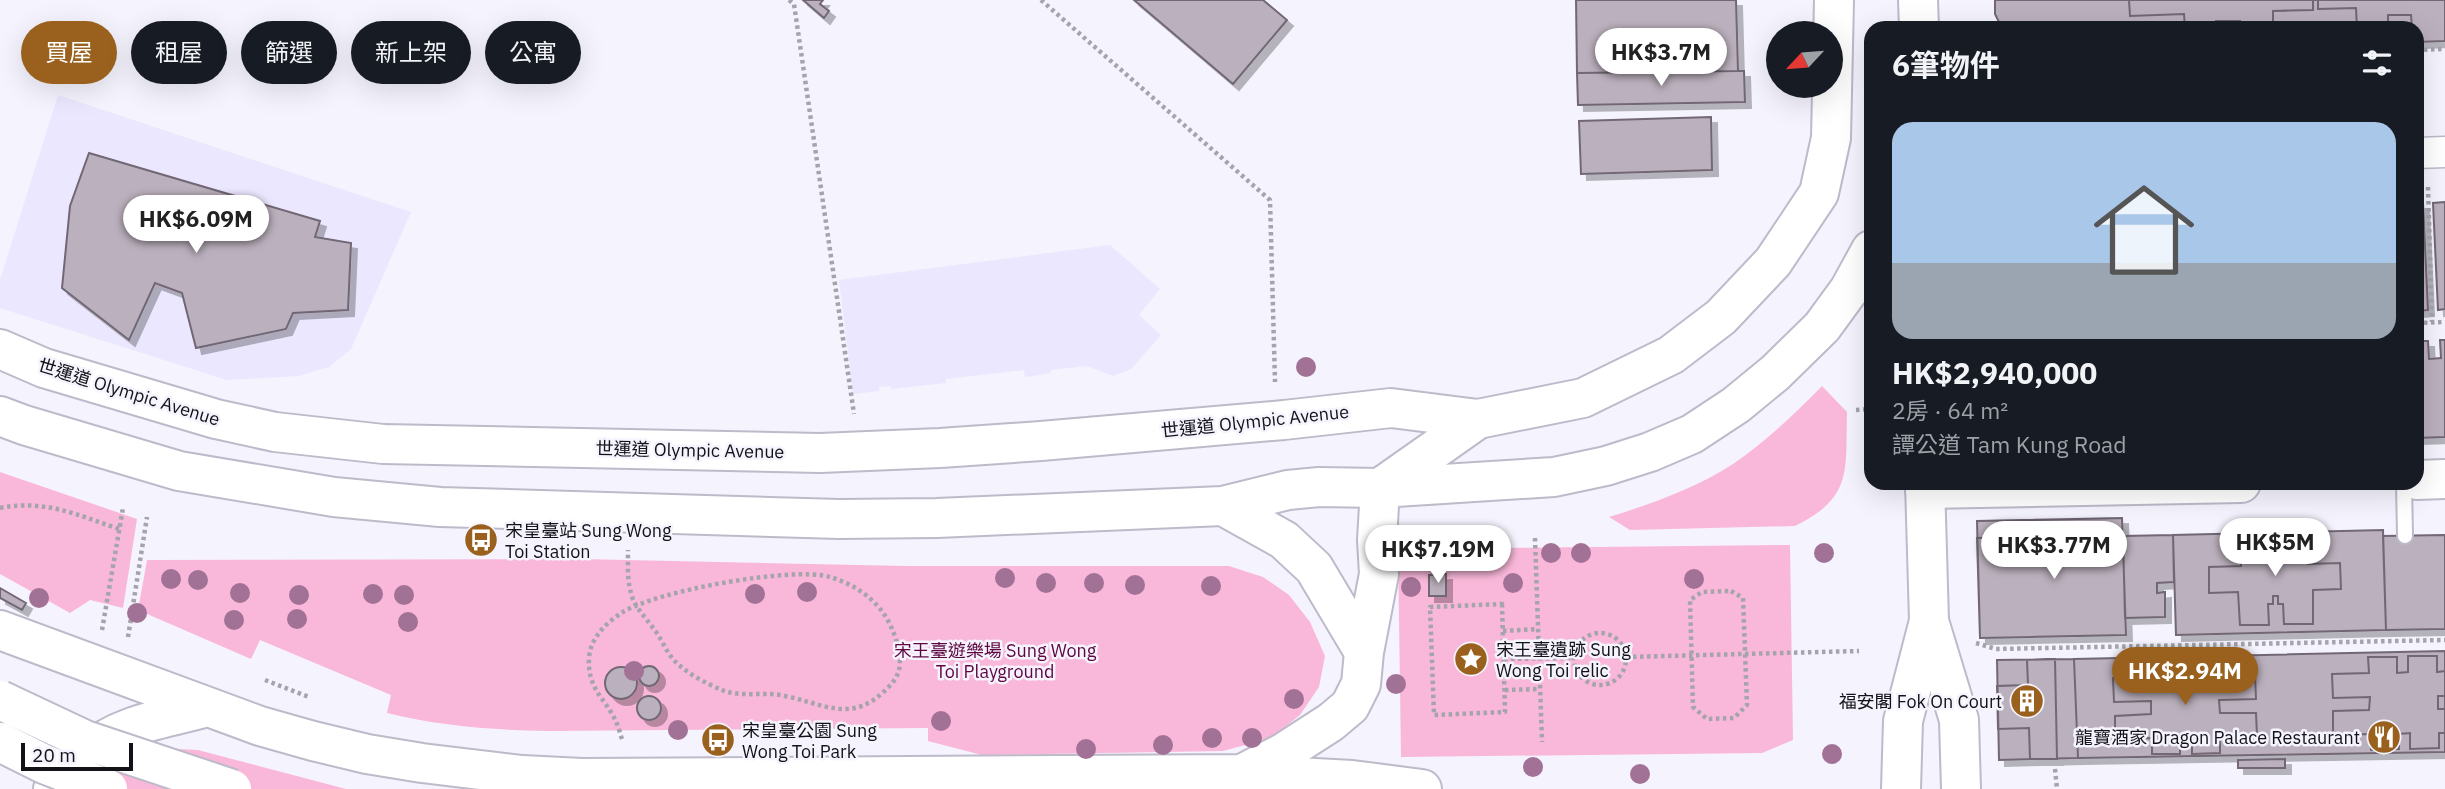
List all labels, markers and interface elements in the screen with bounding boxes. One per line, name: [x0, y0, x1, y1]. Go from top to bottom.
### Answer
chip: 買屋: [21, 21, 117, 84]
chip: 租屋: [131, 21, 227, 84]
chip: 篩選: [241, 21, 337, 84]
chip: 新上架: [351, 21, 471, 84]
chip: 公寓: [485, 21, 581, 84]
north arrow: [1766, 21, 1843, 98]
map controls: [1766, 21, 1843, 98]
pin: HK$3.7M: [1596, 28, 1726, 88]
text: HK$3.7M: [1611, 36, 1711, 66]
icon: filters: [2358, 44, 2396, 82]
text: 6筆物件: [1892, 45, 2000, 84]
icon: home: [2081, 167, 2207, 293]
pin: HK$6.09M: [124, 196, 268, 255]
text: HK$6.09M: [139, 203, 253, 233]
street label: 世運道 Olympic Avenue: [35, 353, 223, 431]
text: HK$2,940,000: [1892, 353, 2097, 392]
text: 2房 · 64 m²: [1892, 395, 2008, 425]
street label: 世運道 Olympic Avenue: [1160, 400, 1350, 442]
text: 譚公道 Tam Kung Road: [1892, 429, 2127, 459]
street label: 世運道 Olympic Avenue: [595, 437, 785, 463]
pin: HK$5M: [2226, 518, 2324, 578]
place label: 宋皇臺站 Sung Wong Toi Station: [505, 519, 672, 563]
bus stop icon: 宋皇臺站 Sung Wong Toi Station: [462, 521, 500, 559]
pin: HK$3.77M: [1982, 522, 2126, 581]
pin: HK$7.19M: [1366, 526, 1510, 585]
text: HK$5M: [2235, 526, 2315, 556]
text: HK$3.77M: [1997, 529, 2111, 559]
text: HK$7.19M: [1381, 533, 1495, 563]
place label: 宋王臺遺跡 Sung Wong Toi relic: [1496, 638, 1631, 682]
park label: 宋王臺遊樂場 Sung Wong Toi Playground: [894, 639, 1097, 683]
place icon: 宋王臺遺跡 Sung Wong Toi relic: [1452, 640, 1490, 678]
pin: HK$2.94M: [2113, 648, 2257, 707]
text: HK$2.94M: [2128, 655, 2242, 685]
building icon: 福安閣 Fok On Court: [2008, 682, 2046, 720]
place label: 福安閣 Fok On Court: [1839, 690, 2002, 713]
restaurant icon: 龍寶酒家 Dragon Palace Restaurant: [2365, 718, 2403, 756]
place label: 宋皇臺公園 Sung Wong Toi Park: [742, 719, 877, 763]
bus stop icon: 宋皇臺公園 Sung Wong Toi Park: [699, 721, 737, 759]
place label: 龍寶酒家 Dragon Palace Restaurant: [2075, 726, 2360, 749]
scale bar: [21, 740, 133, 772]
text: 20 m: [32, 743, 76, 767]

